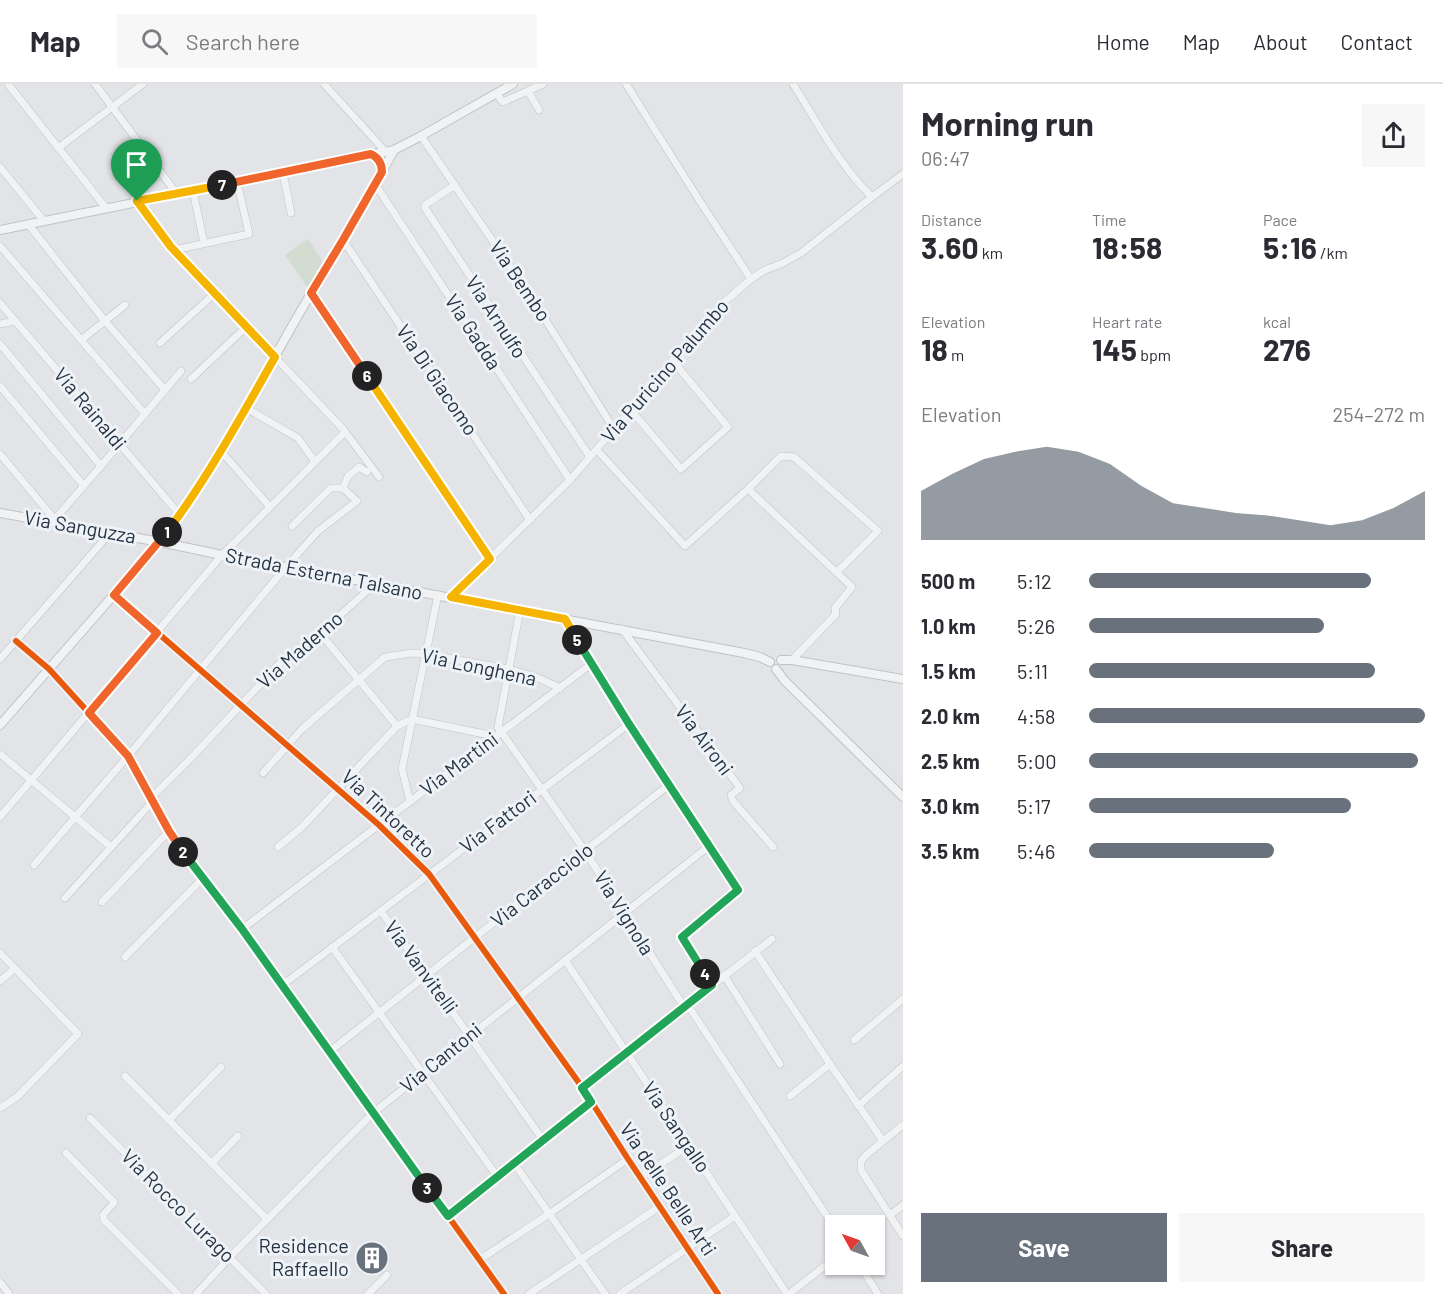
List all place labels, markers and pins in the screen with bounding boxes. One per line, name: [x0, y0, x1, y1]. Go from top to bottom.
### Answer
pin: [111, 139, 162, 201]
pin: 7: [207, 170, 237, 200]
pin: 6: [352, 361, 382, 391]
pin: 1: [152, 517, 182, 547]
pin: 5: [562, 625, 592, 655]
pin: 2: [168, 837, 198, 867]
pin: 4: [690, 959, 720, 989]
pin: 3: [412, 1173, 442, 1203]
place label: Residence Raffaello: [258, 1233, 349, 1280]
building icon: Residence Raffaello: [354, 1240, 390, 1276]

